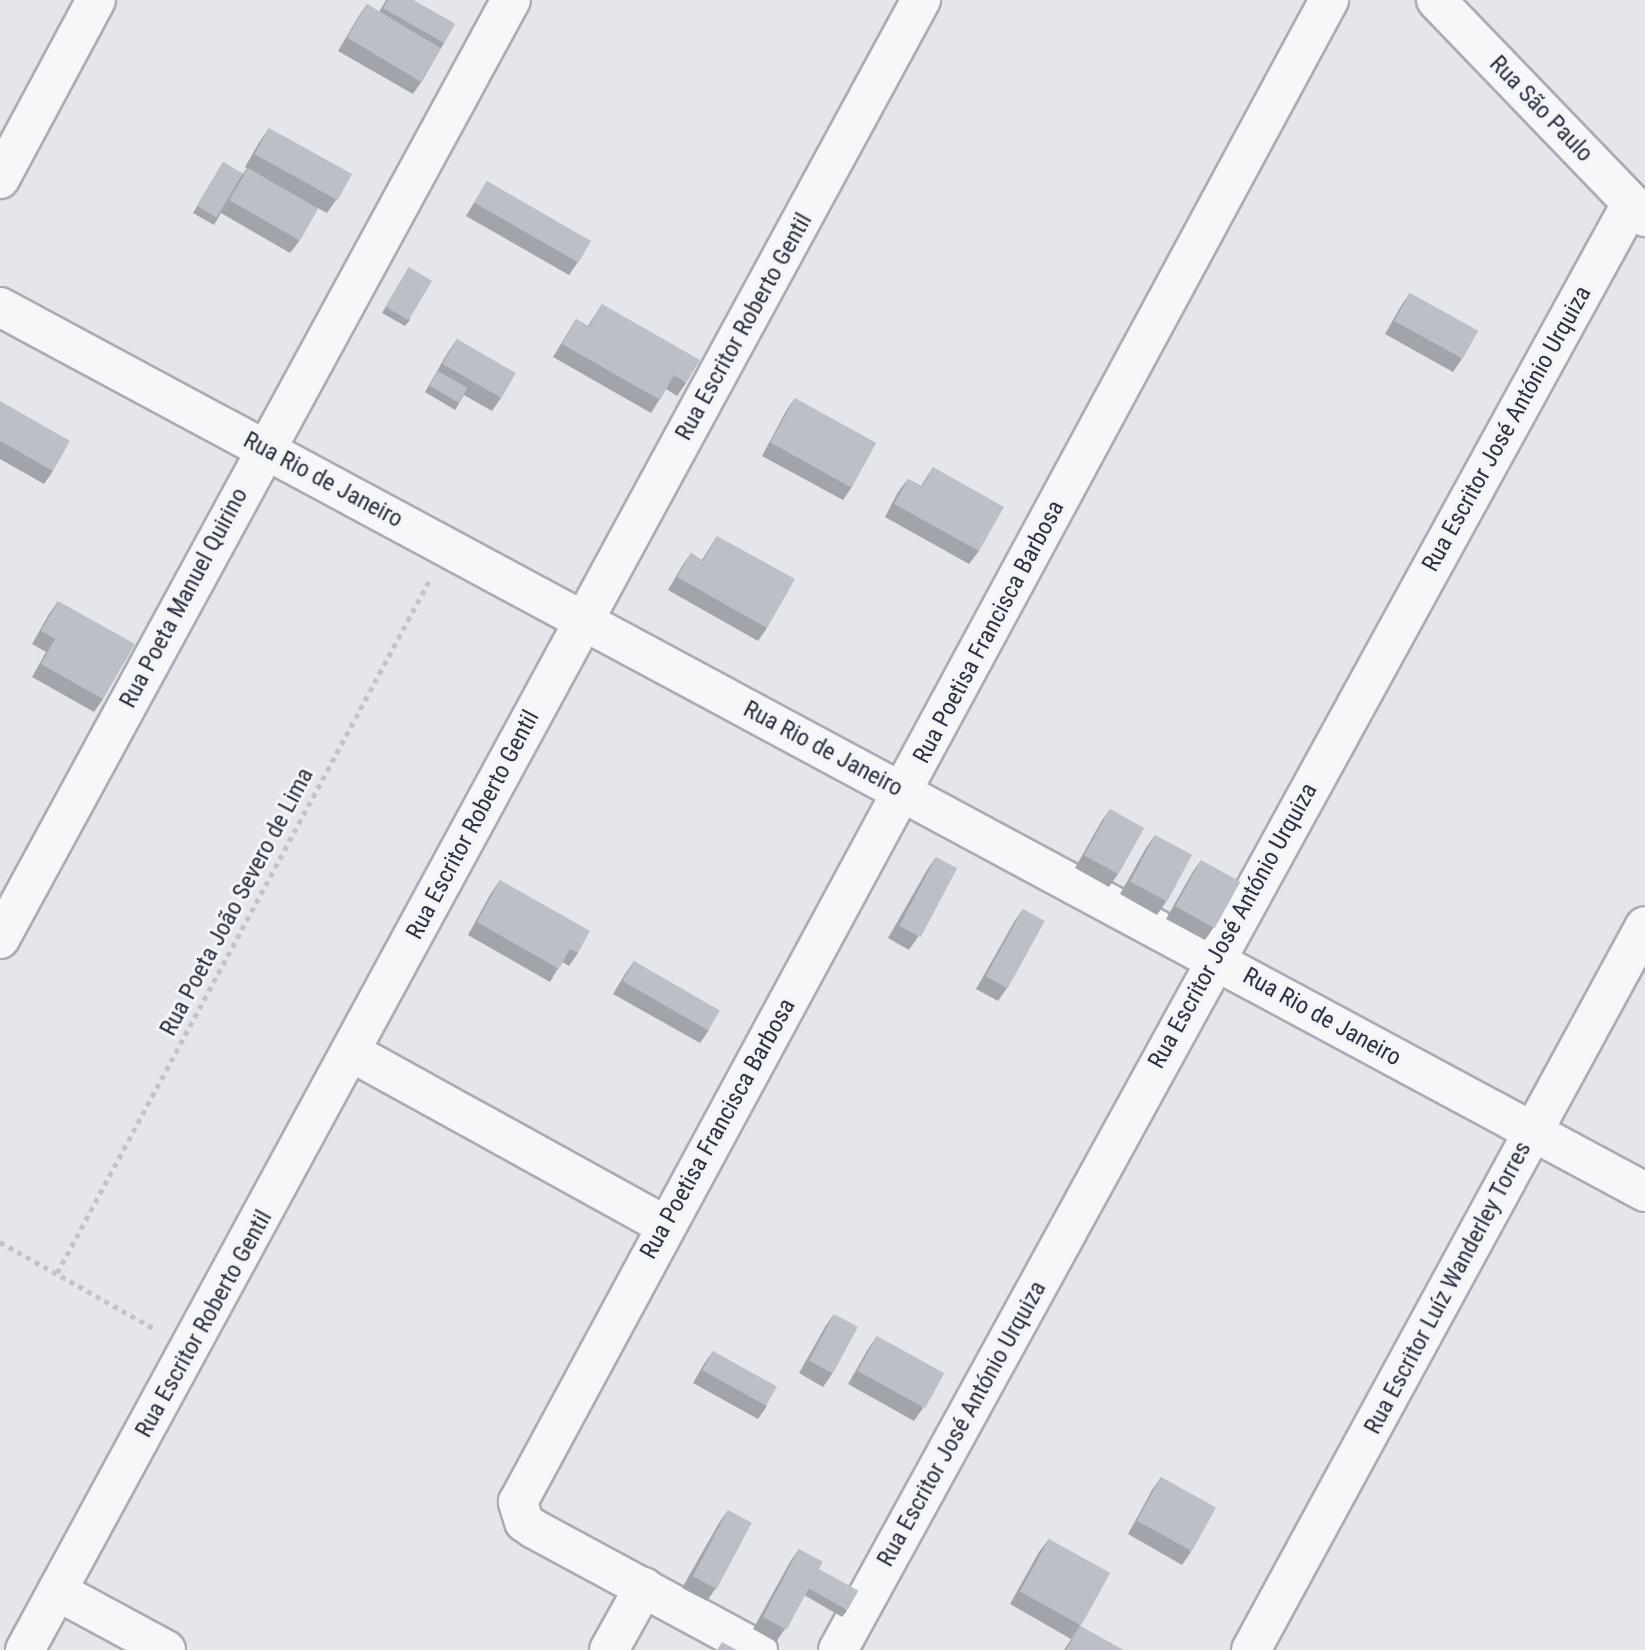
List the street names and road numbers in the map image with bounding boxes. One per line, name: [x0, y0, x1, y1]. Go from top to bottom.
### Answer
street label: Rua São Paulo: [1483, 50, 1599, 168]
street label: Rua Escritor Roberto Gentil: [670, 208, 818, 446]
street label: Rua Escritor José António Urquiza: [1416, 281, 1598, 577]
street label: Rua Rio de Janeiro: [238, 426, 408, 534]
street label: Rua Poeta Manuel Quirino: [114, 483, 254, 713]
street label: Rua Poetisa Francisca Barbosa: [907, 496, 1071, 768]
street label: Rua Rio de Janeiro: [738, 695, 908, 803]
street label: Rua Escritor Roberto Gentil: [400, 706, 546, 944]
street label: Rua Poeta João Severo de Lima: [154, 763, 320, 1041]
street label: Rua Escritor José António Urquiza: [1142, 778, 1324, 1074]
street label: Rua Rio de Janeiro: [1238, 962, 1406, 1072]
street label: Rua Poetisa Francisca Barbosa: [634, 994, 802, 1264]
street label: Rua Escritor Luíz Wanderley Torres: [1358, 1137, 1538, 1439]
street label: Rua Escritor Roberto Gentil: [130, 1205, 278, 1443]
street label: Rua Escritor José António Urquiza: [871, 1276, 1053, 1572]

